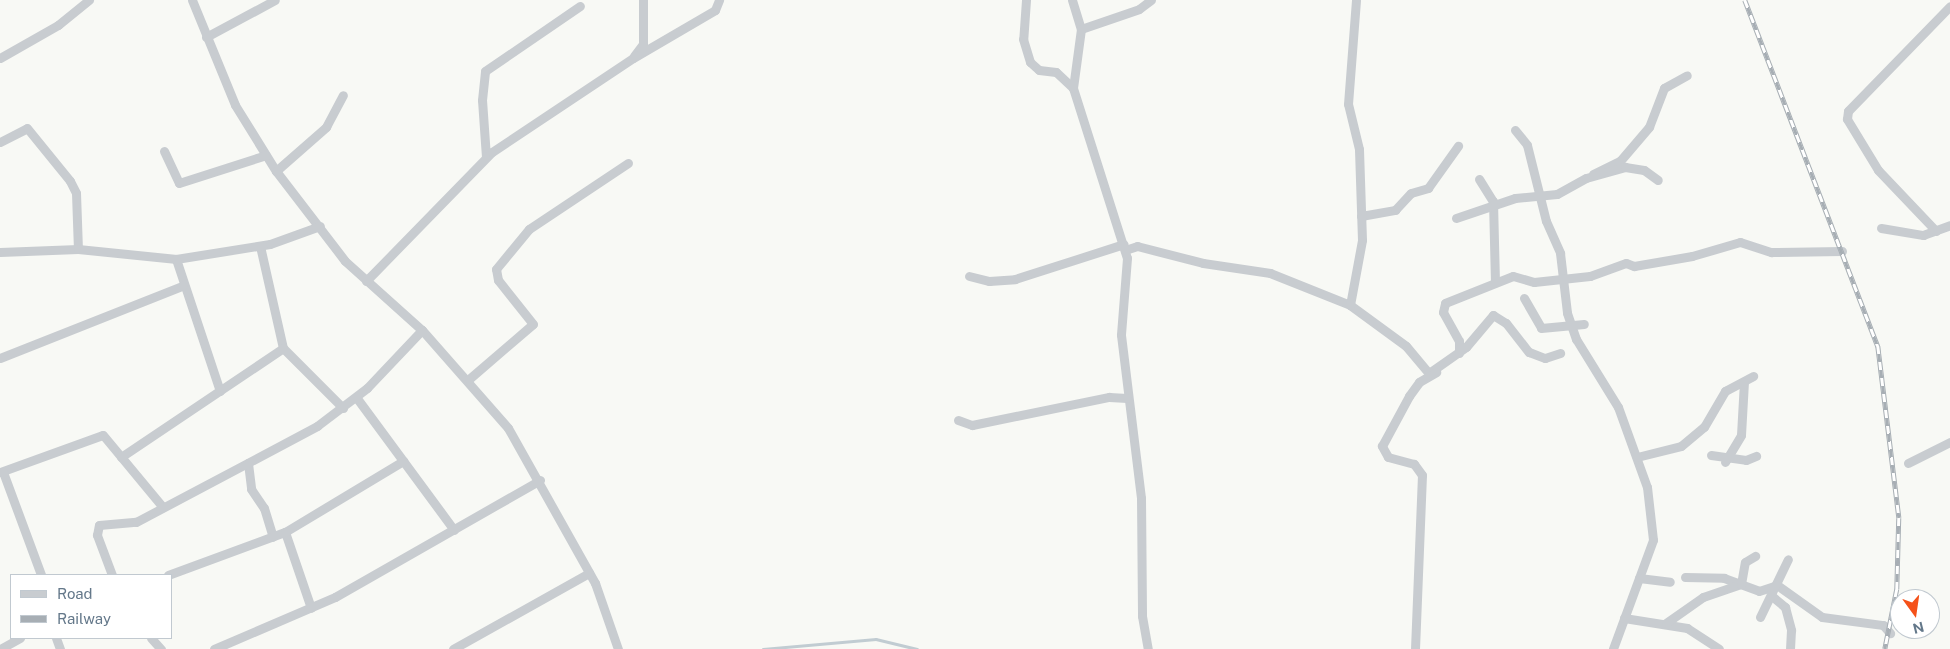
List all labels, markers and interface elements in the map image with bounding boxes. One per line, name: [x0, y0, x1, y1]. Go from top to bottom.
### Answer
legend: [10, 574, 172, 639]
text: Road: [57, 585, 93, 602]
north arrow: [1890, 589, 1940, 639]
text: Railway: [57, 610, 111, 627]
text: N: [1911, 618, 1926, 637]

